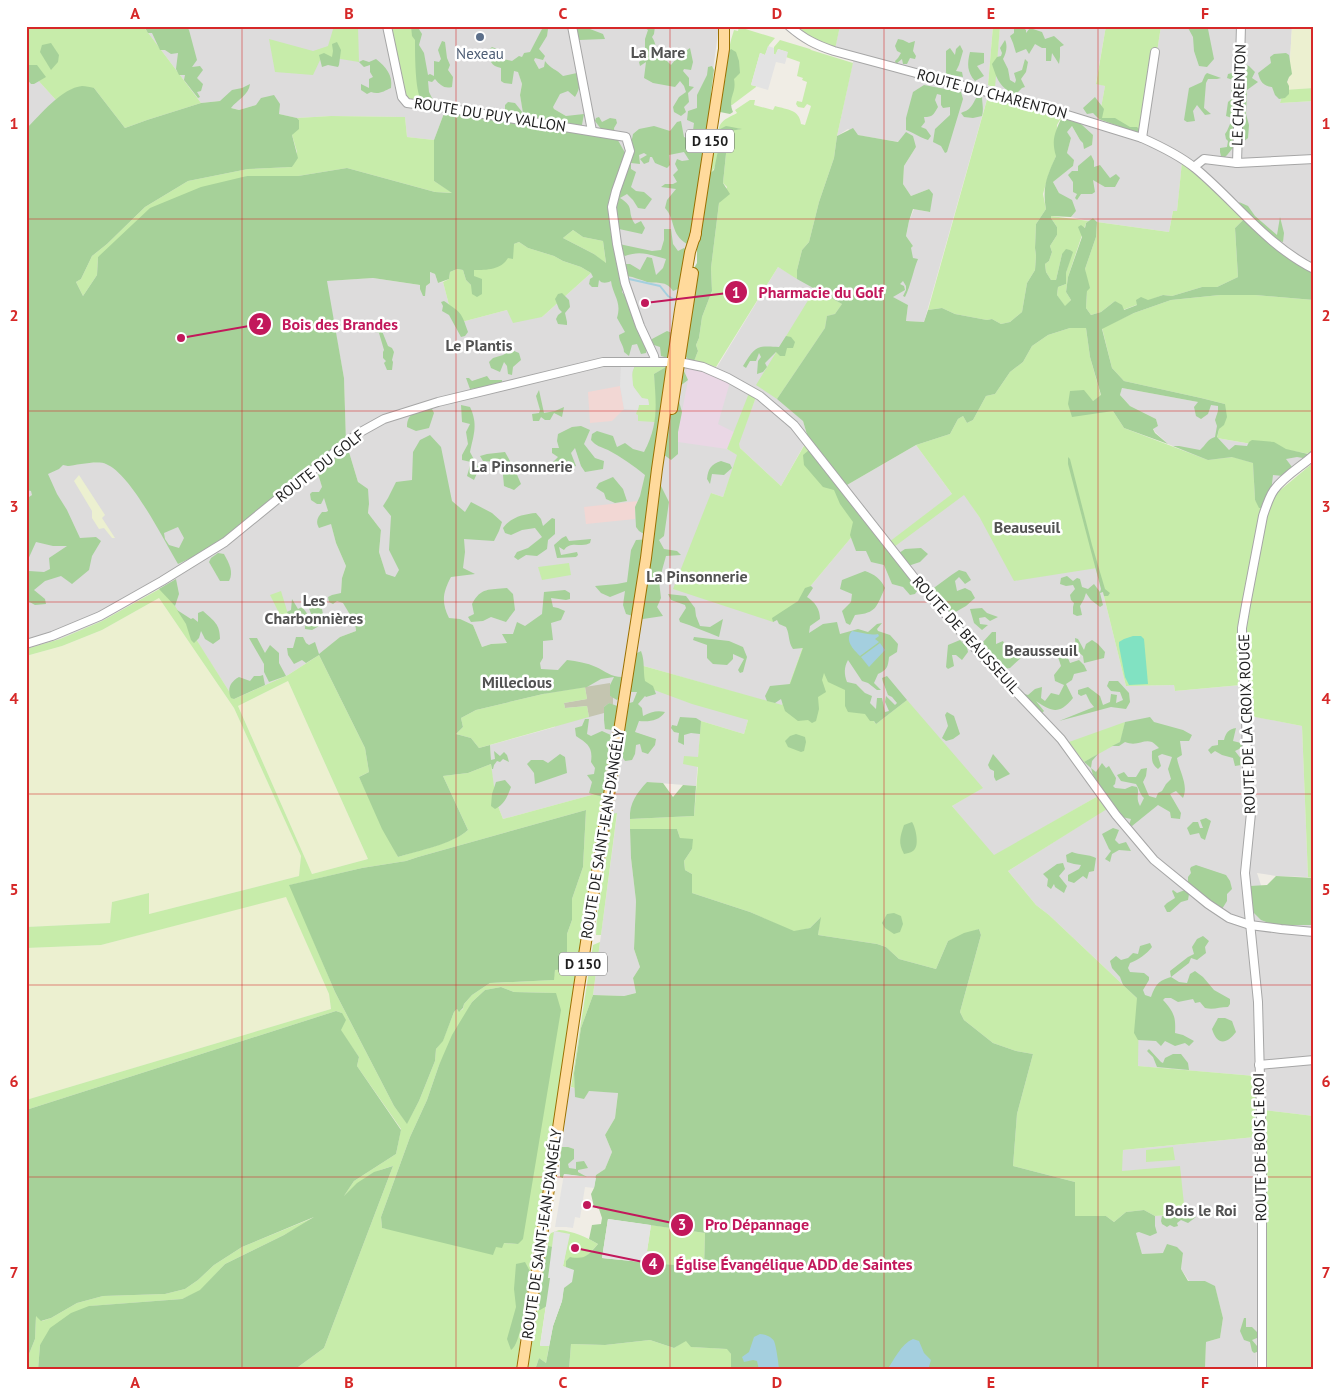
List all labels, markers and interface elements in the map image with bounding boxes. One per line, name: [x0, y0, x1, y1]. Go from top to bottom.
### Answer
text: A: [130, 3, 140, 23]
text: B: [344, 3, 354, 23]
text: C: [559, 3, 568, 23]
text: D: [772, 3, 782, 23]
text: E: [987, 3, 995, 23]
text: F: [1201, 3, 1209, 23]
marker: Nexeau: [474, 31, 486, 43]
district label: La Mare: [631, 42, 685, 62]
place label: Nexeau: [456, 44, 504, 63]
street label: LE CHARENTON: [1227, 44, 1250, 146]
street label: ROUTE DU CHARENTON: [915, 64, 1069, 123]
street label: ROUTE DU PUY VALLON: [413, 93, 567, 136]
text: 1: [9, 113, 19, 133]
text: 1: [1321, 113, 1331, 133]
road number: D 150: [686, 130, 734, 152]
callout: Pharmacie du Golf: [723, 277, 893, 308]
text: Pharmacie du Golf: [759, 282, 884, 302]
text: 1: [732, 283, 740, 302]
text: 2: [9, 305, 19, 325]
text: 2: [1321, 305, 1331, 325]
callout: Bois des Brandes: [247, 309, 408, 340]
text: 2: [256, 314, 264, 333]
text: Bois des Brandes: [282, 314, 398, 334]
district label: Le Plantis: [446, 335, 513, 355]
street label: ROUTE DU GOLF: [272, 425, 368, 506]
district label: La Pinsonnerie: [471, 456, 573, 476]
text: 3: [9, 496, 19, 516]
text: 3: [1321, 496, 1331, 516]
district label: Beauseuil: [994, 517, 1061, 537]
district label: La Pinsonnerie: [646, 566, 748, 586]
street label: ROUTE DE BEAUSSEUIL: [909, 572, 1024, 698]
district label: Les Charbonnières: [265, 590, 364, 628]
street label: ROUTE DE LA CROIX ROUGE: [1234, 634, 1259, 814]
district label: Beausseuil: [1004, 640, 1078, 660]
district label: Milleclous: [482, 672, 552, 692]
text: 4: [9, 688, 19, 708]
text: 4: [1321, 688, 1331, 708]
street label: ROUTE DE SAINT-JEAN-D'ANGÉLY: [577, 727, 629, 940]
text: 5: [9, 879, 19, 899]
text: 5: [1321, 879, 1331, 899]
road number: D 150: [559, 952, 607, 976]
text: 6: [9, 1071, 19, 1091]
text: 6: [1321, 1071, 1331, 1091]
street label: ROUTE DE BOIS LE ROI: [1249, 1073, 1270, 1221]
street label: ROUTE DE SAINT-JEAN-D'ANGÉLY: [517, 1127, 566, 1340]
district label: Bois le Roi: [1165, 1200, 1237, 1220]
callout: Pro Dépannage: [670, 1209, 819, 1240]
text: Pro Dépannage: [705, 1214, 809, 1234]
text: 3: [678, 1215, 686, 1234]
callout: Église Évangélique ADD de Saintes: [640, 1249, 923, 1280]
text: 4: [649, 1254, 658, 1273]
text: Église Évangélique ADD de Saintes: [676, 1254, 913, 1274]
text: 7: [9, 1262, 19, 1282]
text: 7: [1321, 1262, 1331, 1282]
text: A: [130, 1372, 140, 1392]
text: B: [344, 1372, 354, 1392]
text: C: [559, 1372, 568, 1392]
text: D: [772, 1372, 782, 1392]
text: E: [987, 1372, 995, 1392]
text: F: [1201, 1372, 1209, 1392]

